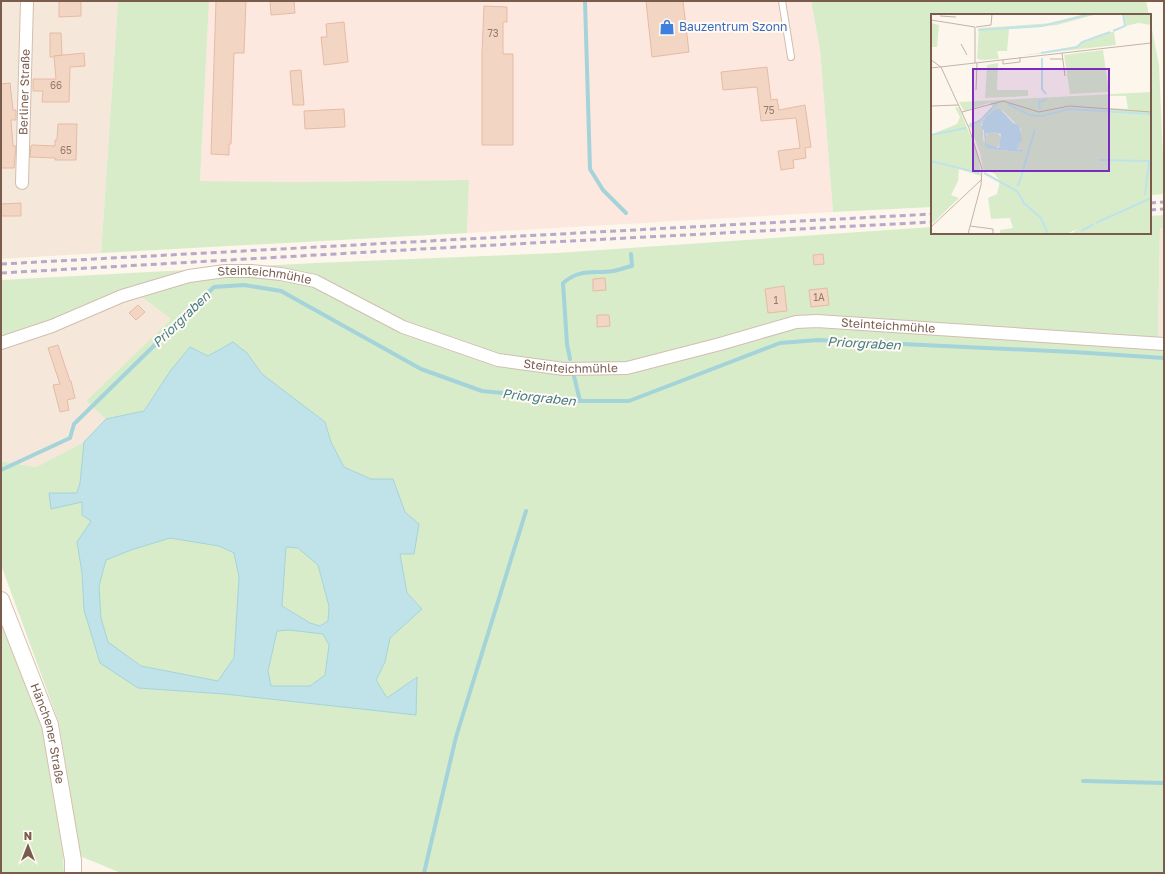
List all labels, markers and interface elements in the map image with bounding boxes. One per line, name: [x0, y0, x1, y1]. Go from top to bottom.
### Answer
inset map: [931, 14, 1151, 234]
shop icon: Bauzentrum Szonn: [658, 18, 676, 36]
place label: Bauzentrum Szonn: [679, 19, 787, 34]
house number: 73: [487, 27, 499, 39]
street label: Berliner Straße: [15, 49, 33, 135]
house number: 66: [50, 79, 62, 91]
house number: 75: [763, 104, 775, 116]
house number: 65: [60, 144, 72, 156]
street label: Steinteichmühle: [216, 263, 313, 287]
water label: Priorgraben: [149, 287, 214, 350]
house number: 1A: [813, 291, 825, 303]
house number: 1: [774, 294, 779, 306]
street label: Steinteichmühle: [840, 315, 936, 336]
water label: Priorgraben: [827, 333, 902, 353]
street label: Steinteichmühle: [523, 356, 618, 376]
water label: Priorgraben: [502, 385, 577, 409]
street label: Hänchener Straße: [27, 681, 68, 785]
north arrow: [8, 826, 48, 866]
text: N: [24, 829, 32, 842]

